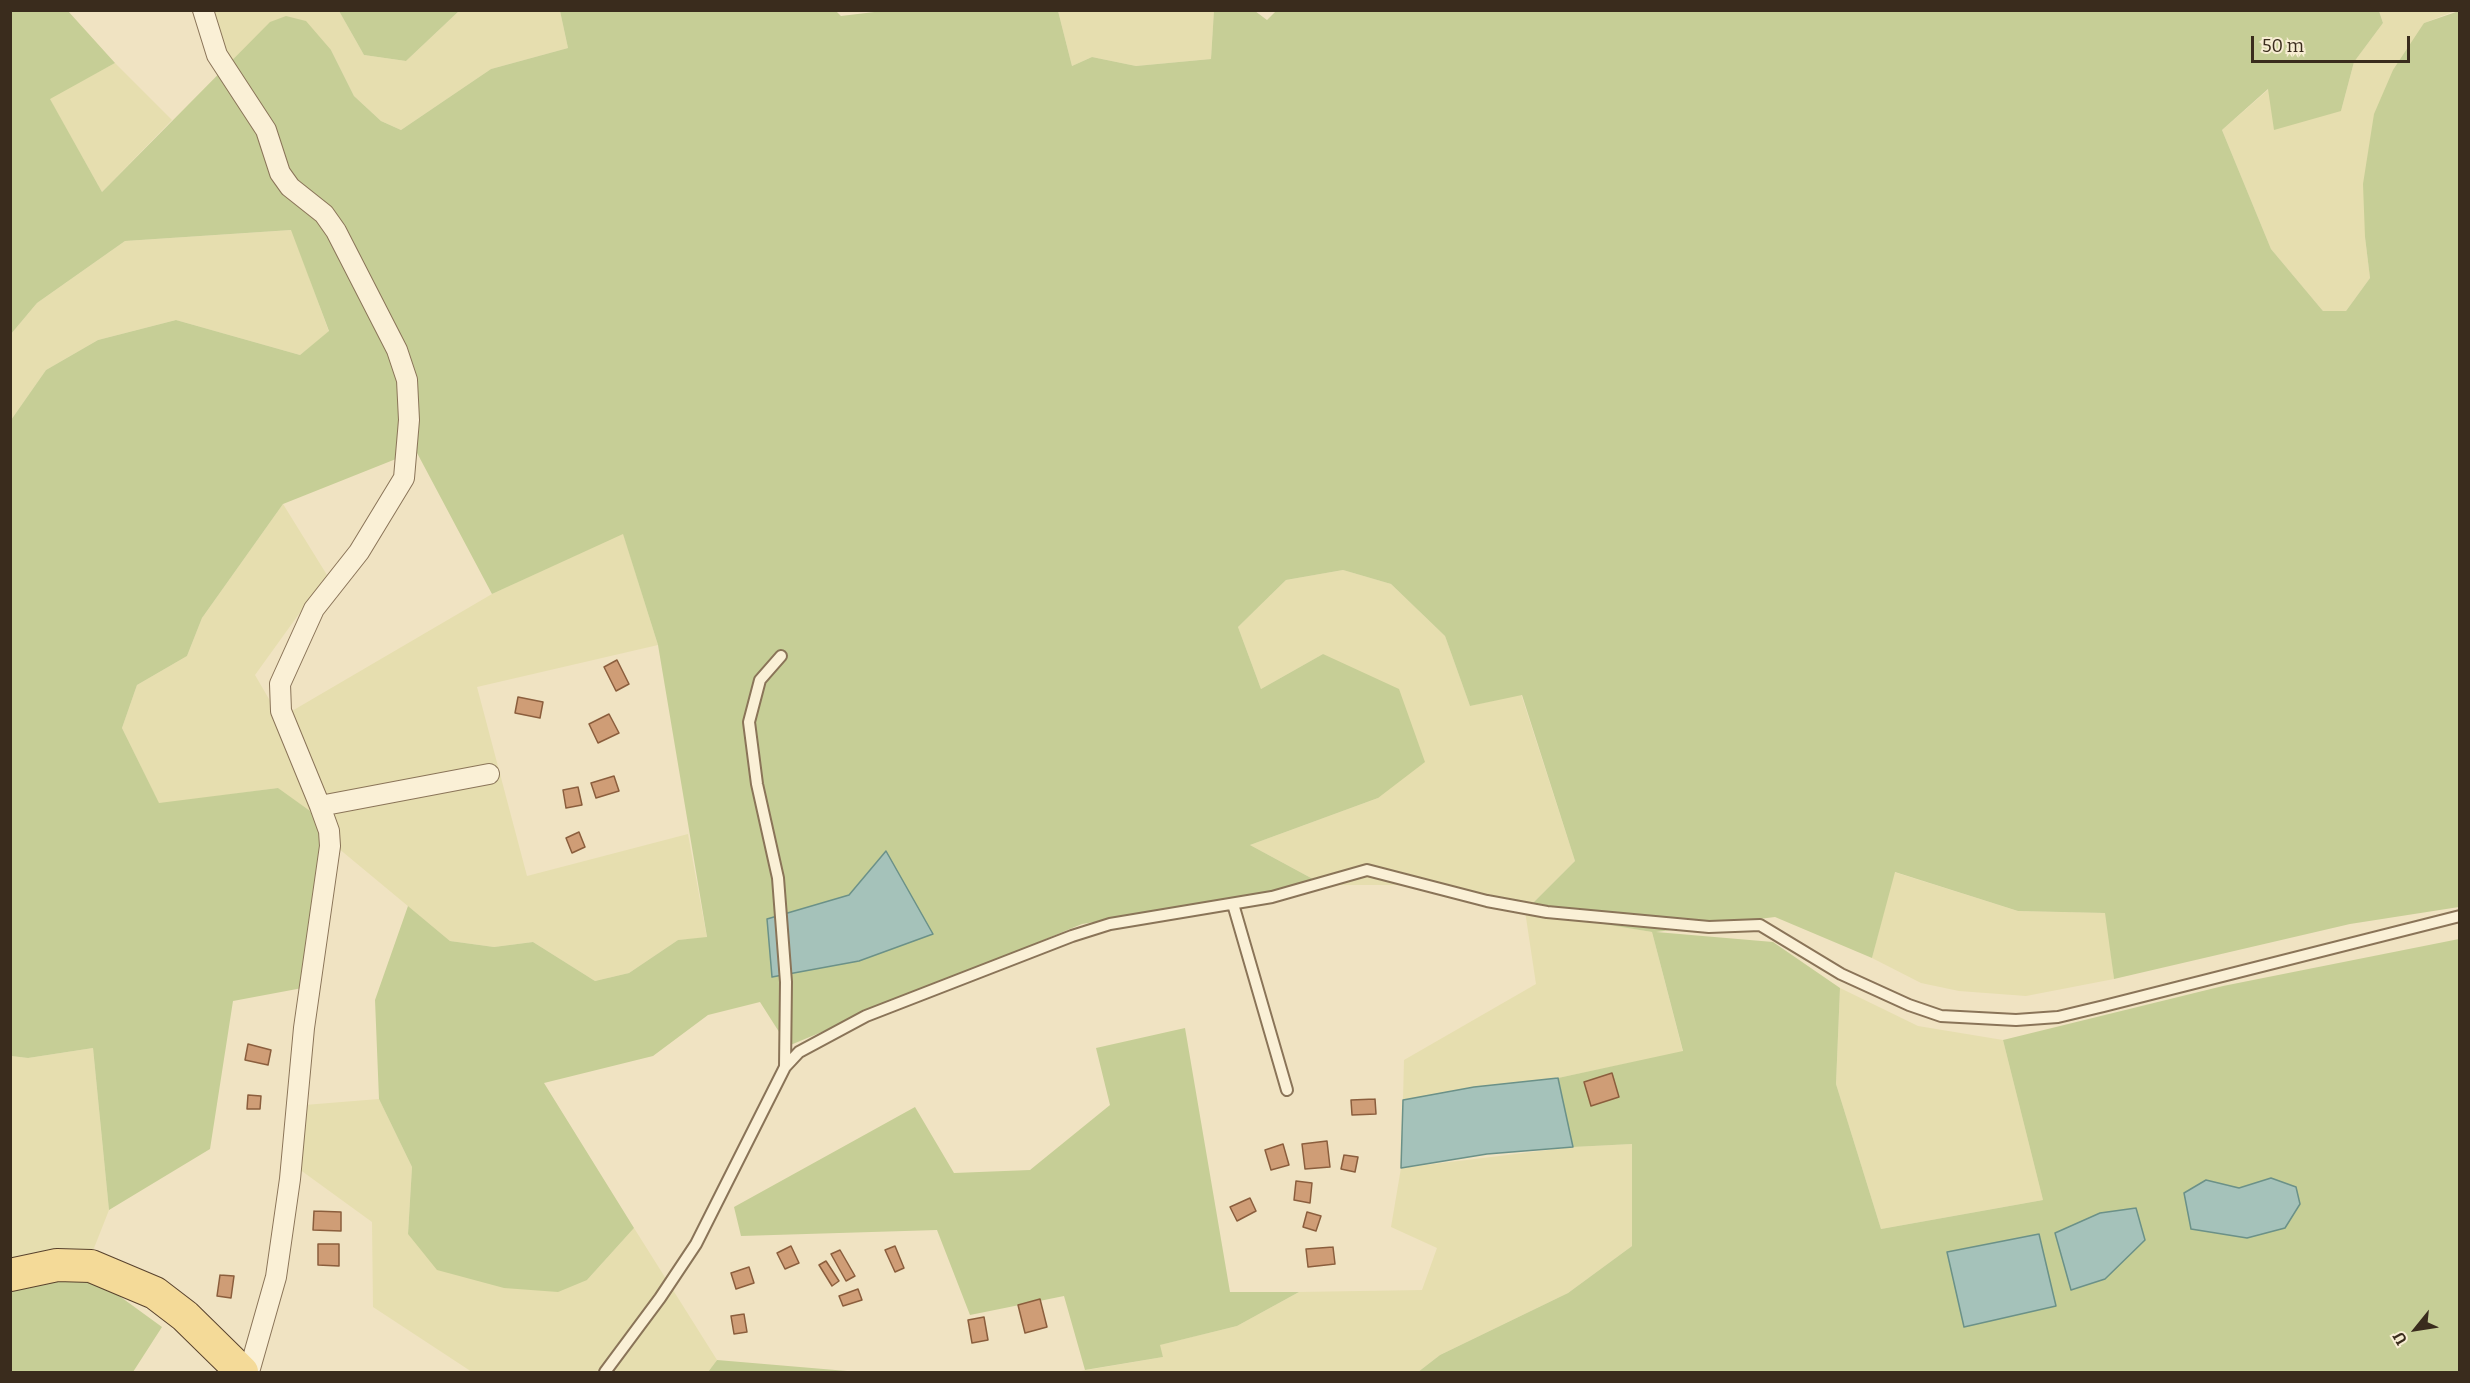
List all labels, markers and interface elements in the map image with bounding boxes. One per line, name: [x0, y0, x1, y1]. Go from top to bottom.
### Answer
scale bar: [2254, 24, 2413, 62]
text: 50 m: [2262, 35, 2304, 57]
north arrow: [2386, 1299, 2446, 1359]
text: U: [2389, 1328, 2411, 1348]

